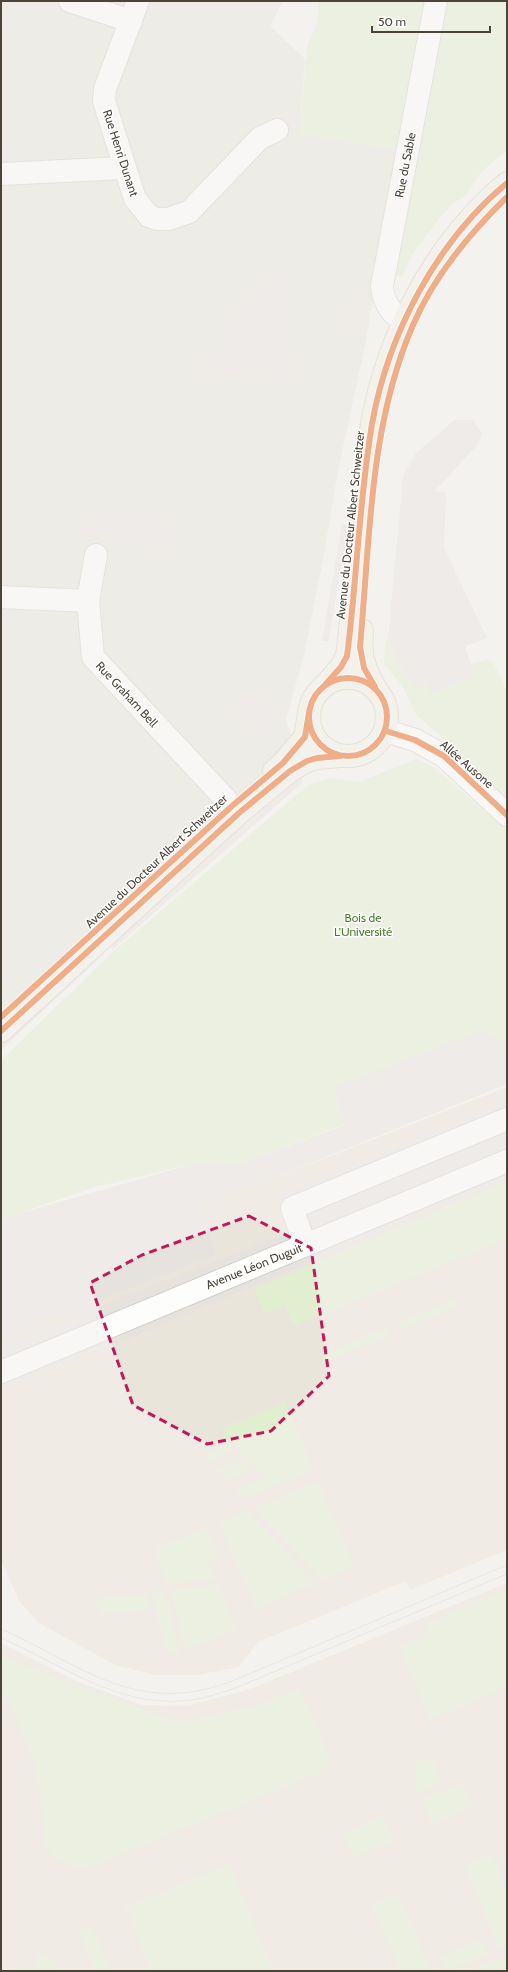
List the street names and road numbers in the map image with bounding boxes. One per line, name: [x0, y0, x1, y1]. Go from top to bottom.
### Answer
street label: Rue Henri Dunant: [100, 108, 142, 198]
street label: Rue du Sable: [391, 131, 419, 199]
street label: Avenue du Docteur Albert Schweitzer: [333, 430, 367, 620]
street label: Rue Graham Bell: [93, 658, 161, 730]
street label: Allée Ausone: [437, 737, 497, 791]
street label: Avenue du Docteur Albert Schweitzer: [82, 791, 230, 931]
street label: Avenue Léon Duguit: [204, 1240, 304, 1292]

